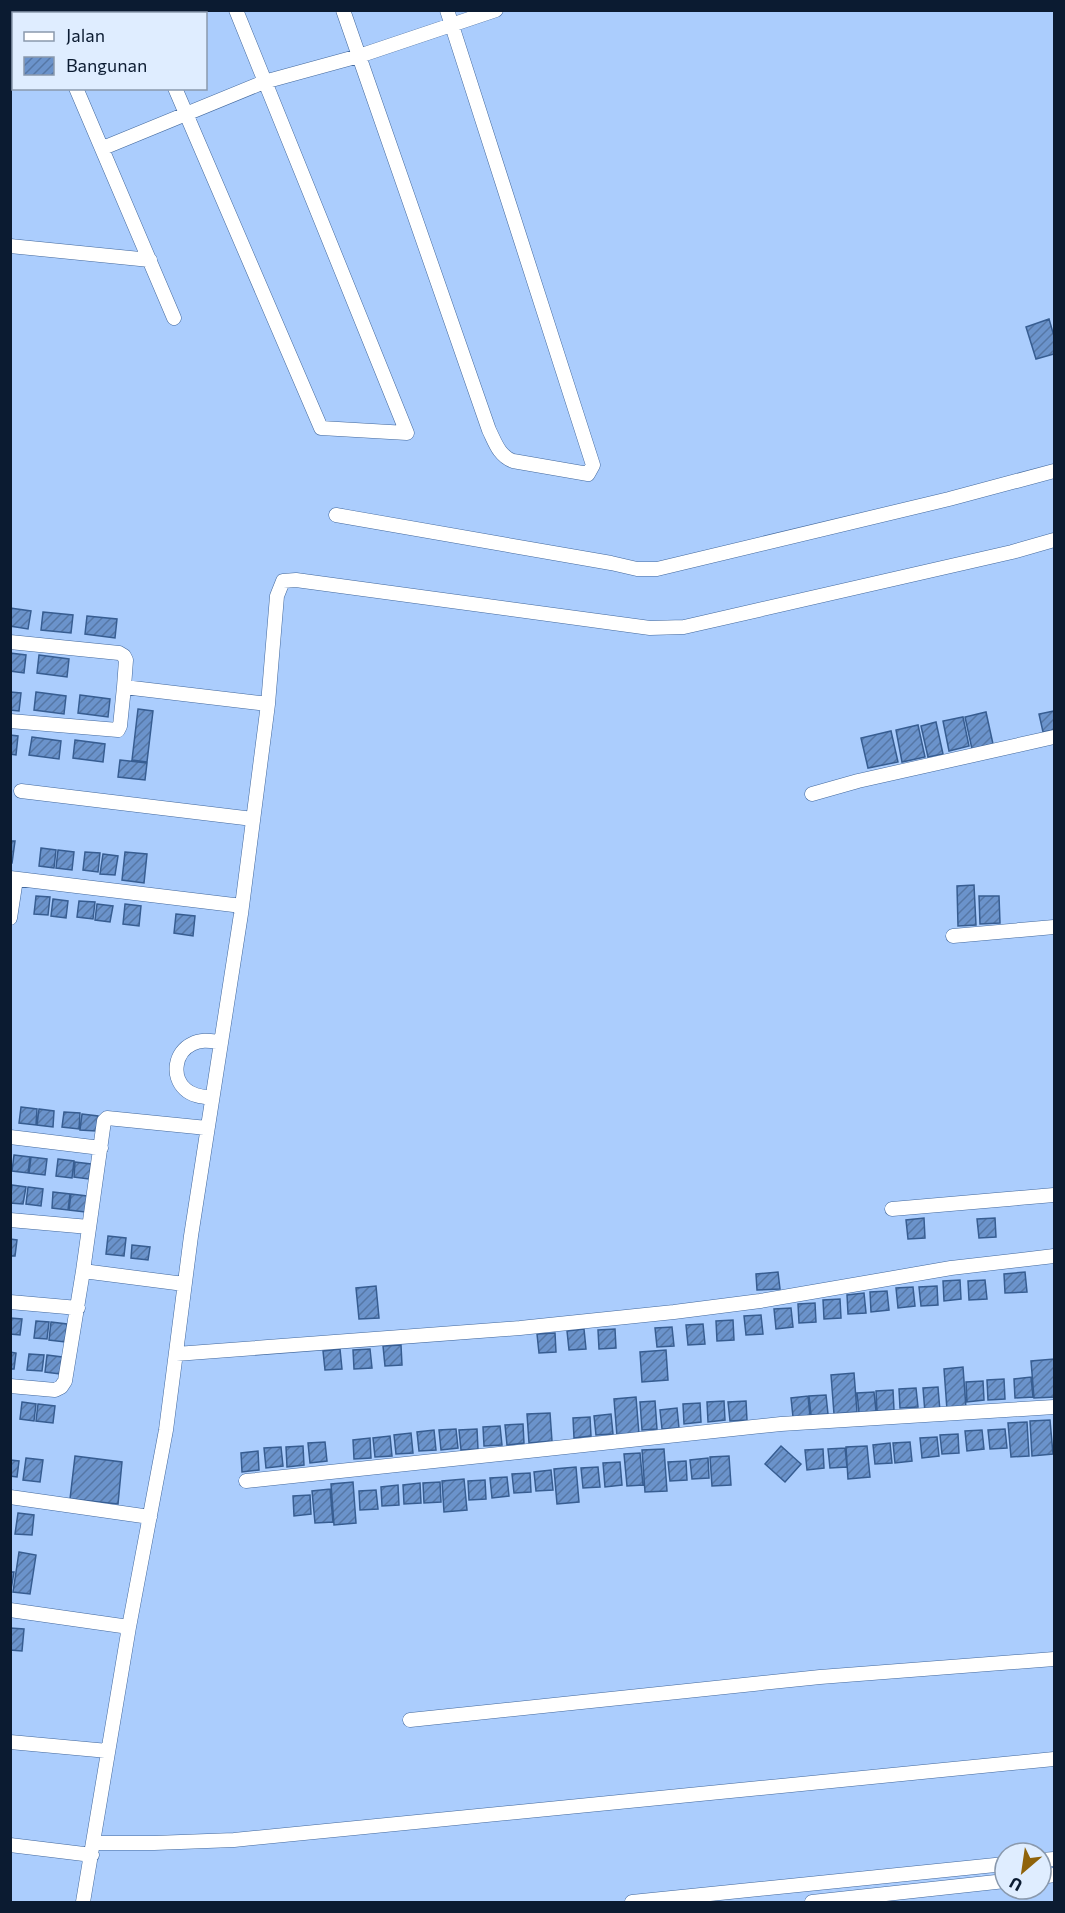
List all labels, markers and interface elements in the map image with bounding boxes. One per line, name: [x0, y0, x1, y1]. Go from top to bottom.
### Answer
legend: [12, 12, 207, 90]
text: Jalan: [66, 24, 105, 46]
text: Bangunan: [66, 54, 147, 76]
north arrow: [993, 1841, 1053, 1901]
text: U: [1006, 1873, 1025, 1896]

